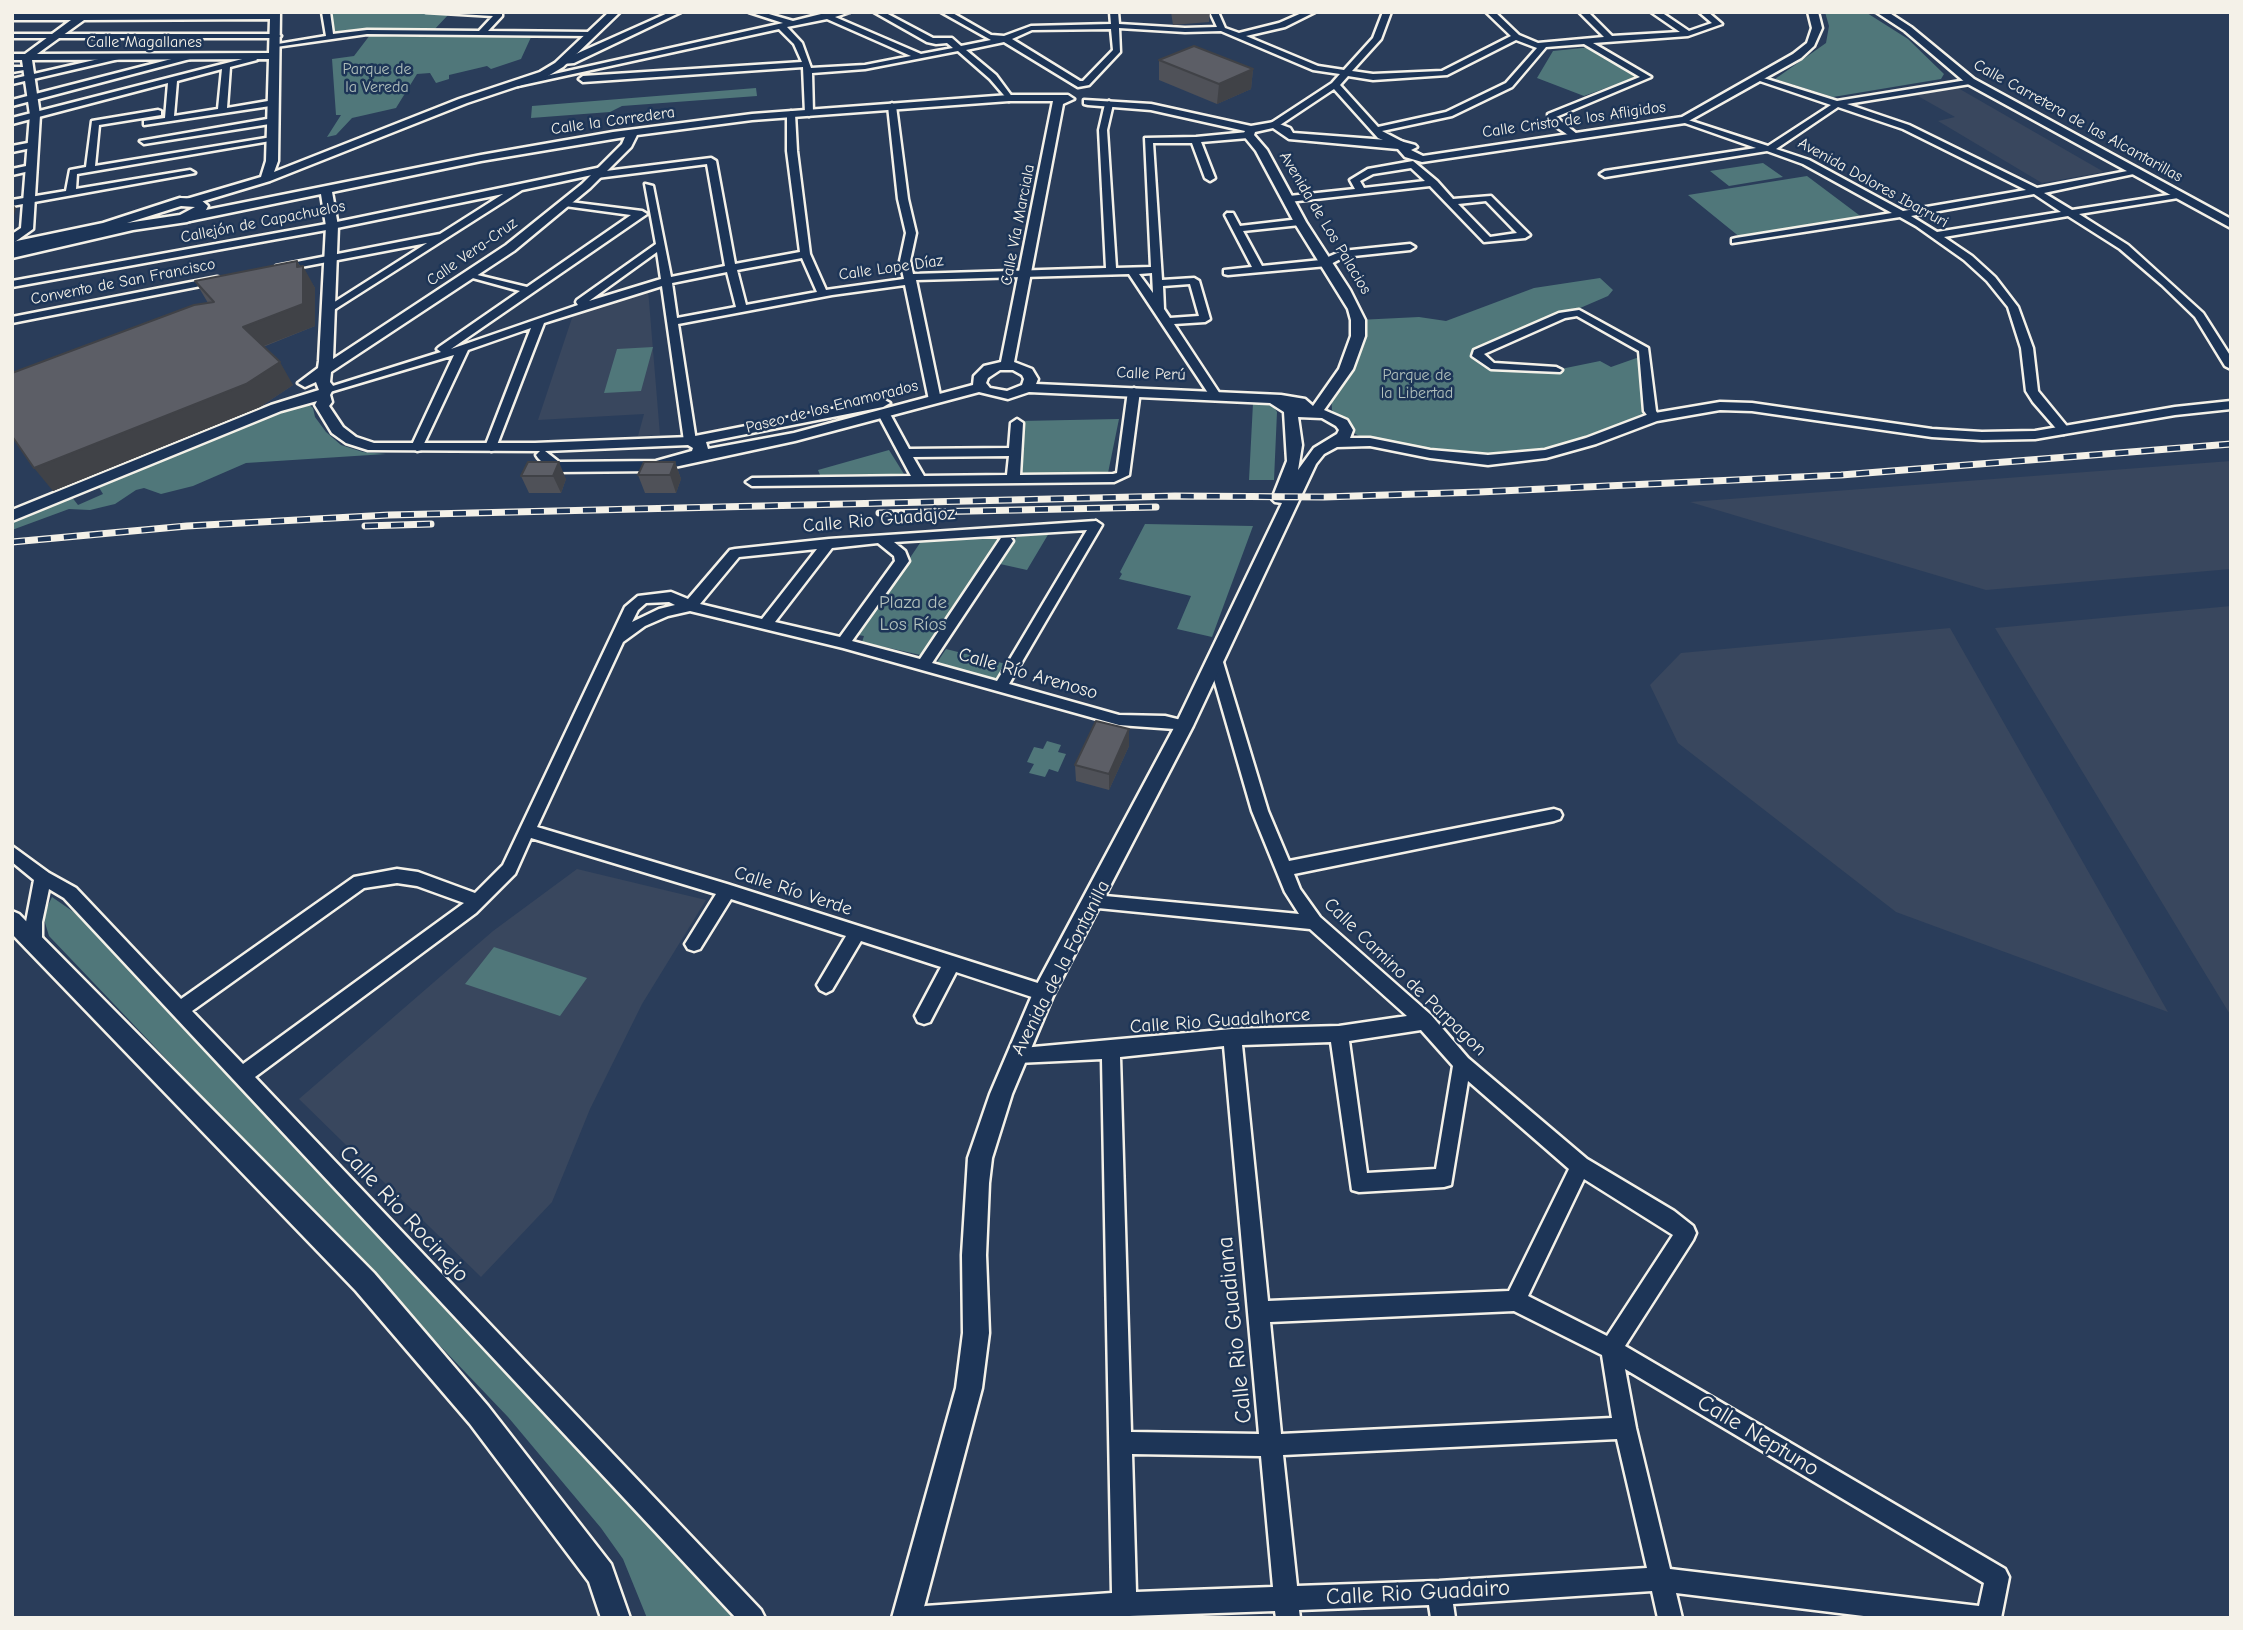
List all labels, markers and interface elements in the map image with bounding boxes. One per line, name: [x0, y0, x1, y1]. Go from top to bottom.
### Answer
street label: Calle Magallanes: [86, 32, 202, 52]
street label: Calle Carretera de las Alcantarillas: [1970, 55, 2186, 187]
park label: Parque de la Vereda: [343, 59, 411, 97]
street label: Calle Cristo de los Afligidos: [1481, 98, 1667, 142]
street label: Calle la Corredera: [550, 103, 676, 139]
street label: Avenida Dolores Ibarruri: [1795, 134, 1951, 232]
street label: Avenida de Los Palacios: [1275, 148, 1375, 298]
street label: Calle Vía Marciala: [997, 163, 1039, 287]
street label: Callejón de Capachuelos: [179, 197, 347, 247]
street label: Calle Vera-Cruz: [423, 214, 521, 290]
street label: Calle Lope Díaz: [837, 251, 945, 285]
street label: Convento de San Francisco: [29, 255, 217, 309]
street label: Calle Perú: [1116, 363, 1186, 385]
park label: Parque de la Libertad: [1381, 365, 1453, 403]
street label: Paseo de los Enamorados: [744, 376, 920, 438]
street label: Calle Rio Guadajoz: [802, 502, 956, 538]
park label: Plaza de Los Ríos: [879, 592, 947, 636]
street label: Calle Río Arenoso: [956, 643, 1100, 705]
street label: Calle Río Verde: [731, 861, 855, 921]
street label: Avenida de la Fontanilla: [1007, 877, 1115, 1059]
street label: Calle Camino de Parpagon: [1319, 893, 1491, 1061]
street label: Calle Rio Guadalhorce: [1129, 1003, 1311, 1039]
street label: Calle Rio Rocinejo: [333, 1140, 475, 1288]
street label: Calle Rio Guadiana: [1211, 1235, 1259, 1425]
street label: Calle Neptuno: [1692, 1389, 1824, 1483]
street label: Calle Rio Guadairo: [1325, 1574, 1511, 1612]

